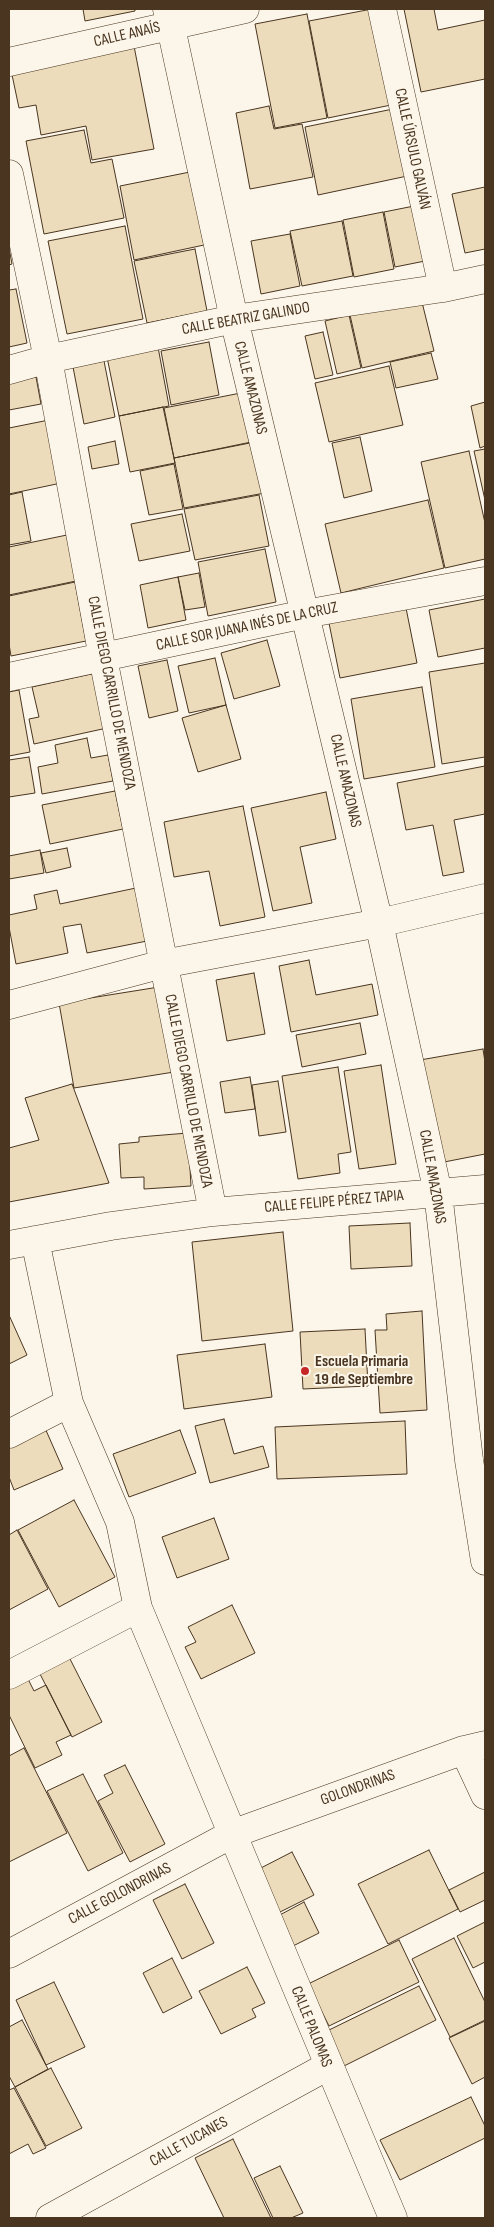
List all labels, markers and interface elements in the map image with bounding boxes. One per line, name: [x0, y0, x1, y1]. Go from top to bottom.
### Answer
street label: CALLE ANAÍS: [92, 18, 162, 52]
street label: CALLE ÚRSULO GALVÁN: [390, 87, 434, 211]
street label: CALLE BEATRIZ GALINDO: [181, 298, 311, 340]
street label: CALLE AMAZONAS: [229, 339, 271, 437]
street label: CALLE DIEGO CARRILLO DE MENDOZA: [83, 595, 139, 791]
street label: CALLE SOR JUANA INÉS DE LA CRUZ: [154, 598, 340, 656]
street label: CALLE AMAZONAS: [325, 732, 365, 830]
street label: CALLE DIEGO CARRILLO DE MENDOZA: [160, 993, 216, 1189]
street label: CALLE AMAZONAS: [414, 1128, 450, 1226]
street label: CALLE FELIPE PÉREZ TAPIA: [264, 1186, 404, 1218]
place label: Escuela Primaria 19 de Septiembre: [315, 1352, 413, 1390]
marker: Escuela Primaria 19 de Septiembre: [299, 1365, 311, 1377]
street label: GOLONDRINAS: [318, 1766, 398, 1810]
street label: CALLE GOLONDRINAS: [65, 1859, 175, 1929]
street label: CALLE PALOMAS: [286, 1984, 336, 2070]
street label: CALLE TUCANES: [147, 2113, 231, 2171]

